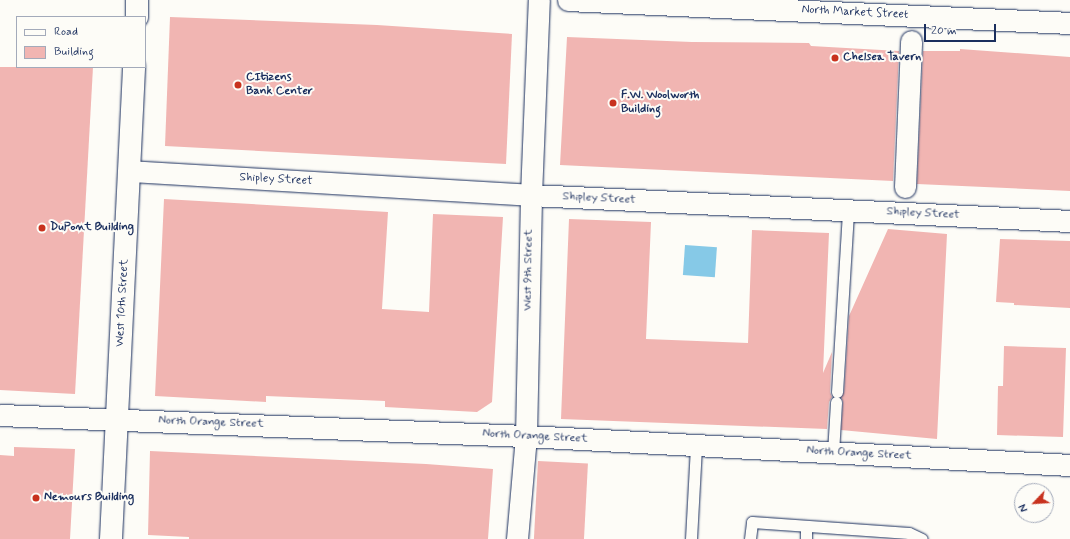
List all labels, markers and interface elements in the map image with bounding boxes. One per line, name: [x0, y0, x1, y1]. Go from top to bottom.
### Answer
street label: North Market Street: [800, 3, 910, 23]
legend: [16, 16, 146, 68]
scale bar: [926, 16, 998, 42]
text: 20 m: [931, 23, 957, 39]
text: Road: [54, 24, 78, 40]
text: Building: [54, 44, 94, 60]
place label: Chelsea Tavern: [843, 51, 921, 65]
marker: Chelsea Tavern: [830, 53, 840, 63]
place label: CItizens Bank Center: [246, 71, 313, 99]
marker: CItizens Bank Center: [233, 80, 243, 90]
place label: F.W. Woolworth Building: [621, 89, 699, 117]
marker: F.W. Woolworth Building: [608, 98, 618, 108]
street label: Shipley Street: [239, 171, 313, 189]
street label: Shipley Street: [562, 190, 636, 208]
street label: Shipley Street: [886, 205, 960, 223]
place label: DuPont Building: [50, 221, 135, 235]
marker: DuPont Building: [37, 223, 47, 233]
street label: West 9th Street: [521, 229, 537, 311]
street label: West 10th Street: [114, 259, 132, 347]
street label: North Orange Street: [158, 414, 264, 432]
street label: North Orange Street: [482, 427, 588, 447]
street label: North Orange Street: [806, 444, 912, 464]
north arrow: [1014, 483, 1054, 523]
place label: Nemours Building: [44, 491, 135, 505]
marker: Nemours Building: [31, 493, 41, 503]
text: N: [1016, 501, 1032, 514]

